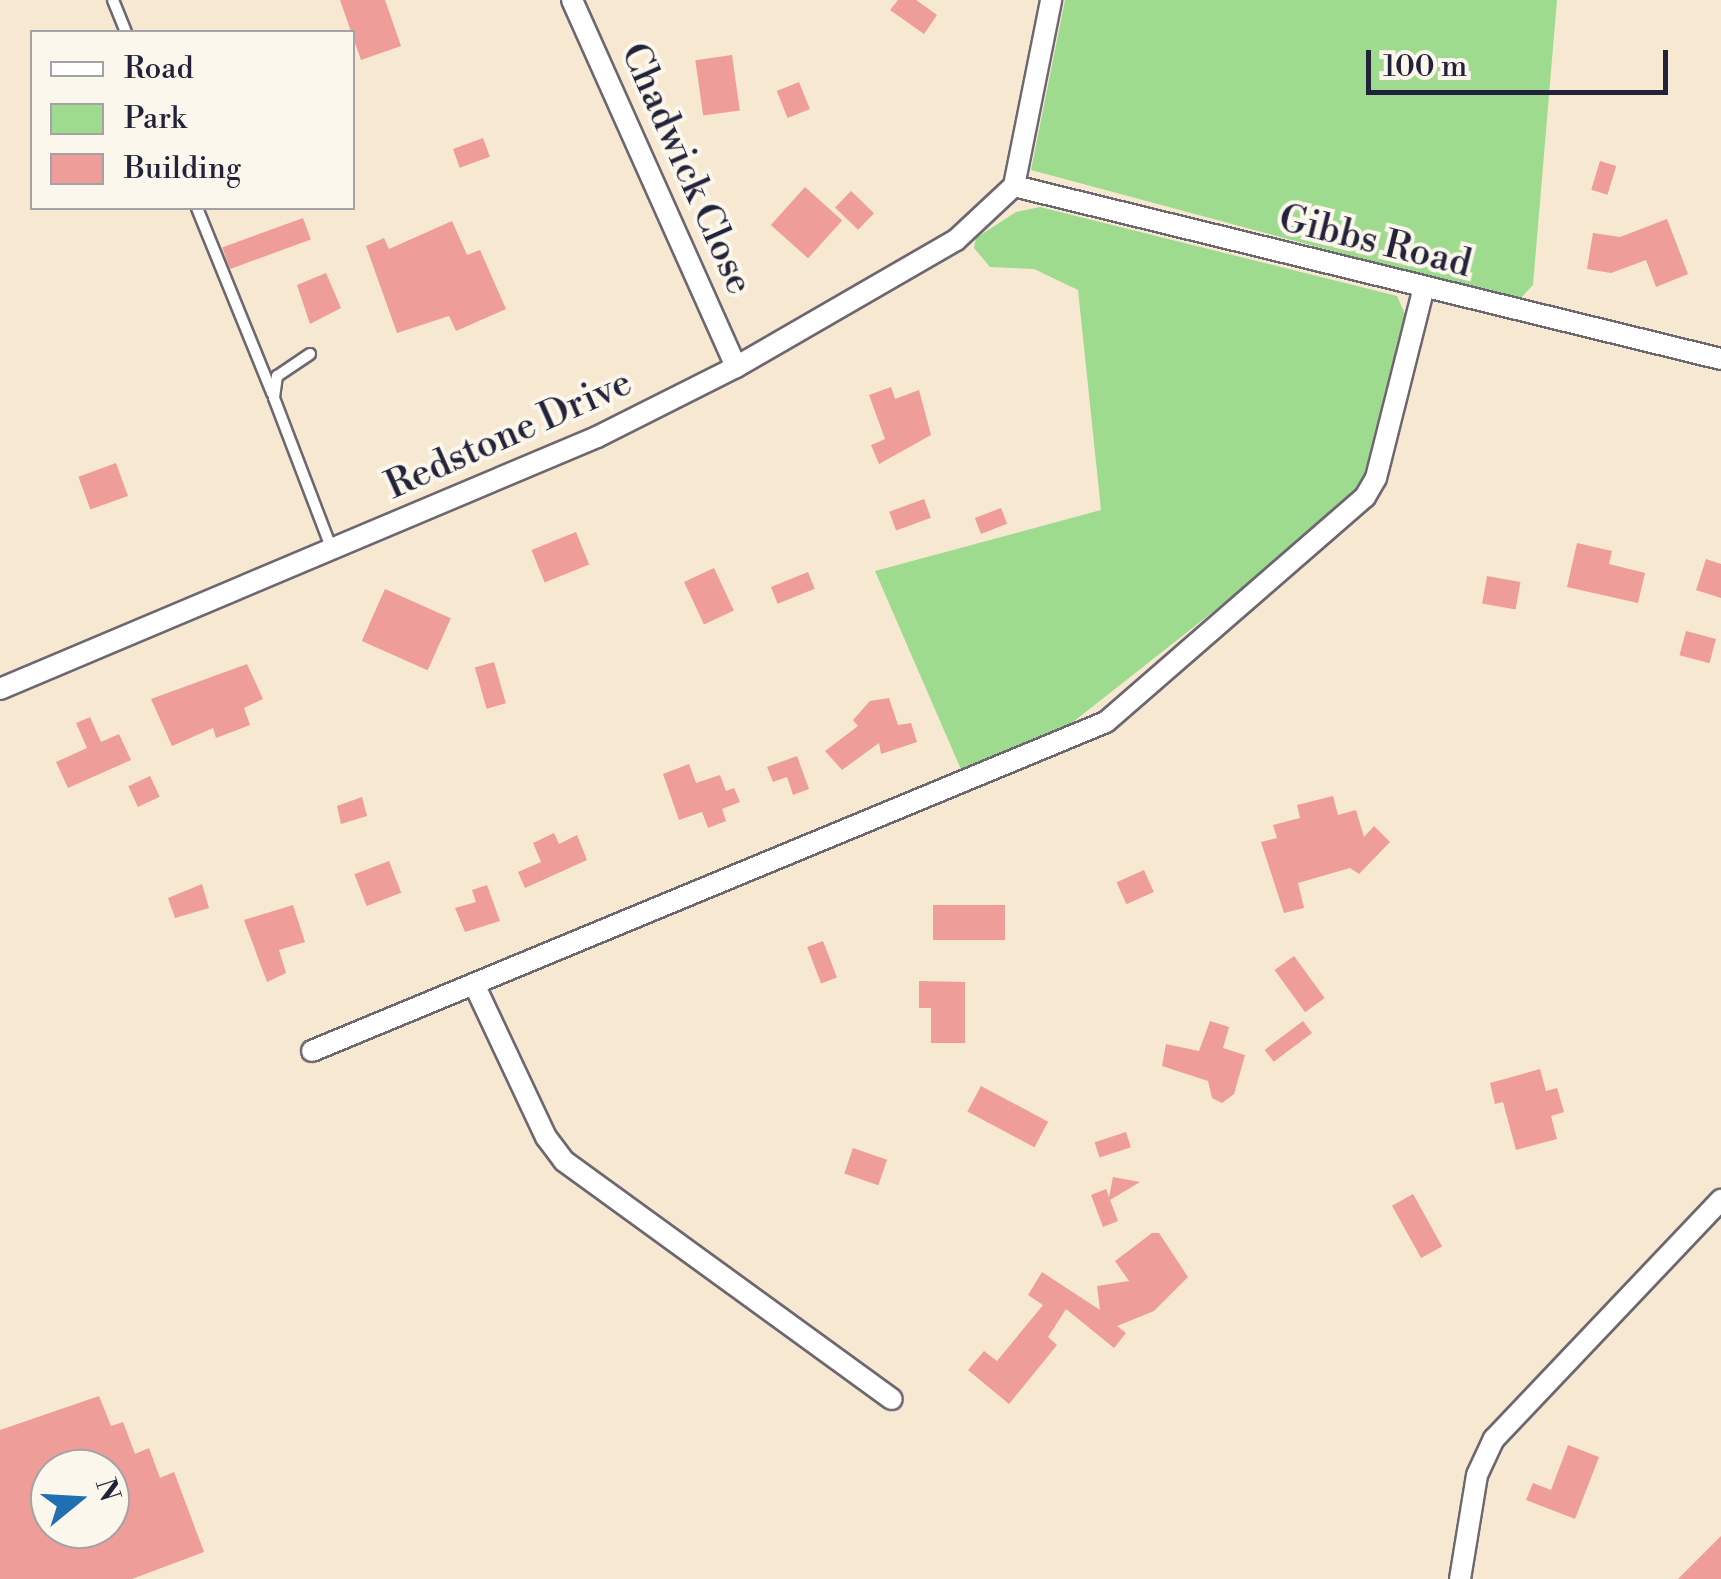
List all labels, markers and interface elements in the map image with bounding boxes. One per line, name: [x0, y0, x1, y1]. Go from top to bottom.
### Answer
legend: [30, 30, 355, 210]
scale bar: [1371, 30, 1674, 92]
street label: Chadwick Close: [610, 36, 762, 302]
text: 100 m: [1383, 48, 1467, 86]
text: Road: [124, 50, 194, 88]
text: Park: [124, 100, 186, 138]
text: Building: [124, 150, 241, 188]
street label: Gibbs Road: [1274, 196, 1476, 288]
street label: Redstone Drive: [379, 360, 639, 510]
north arrow: [30, 1449, 130, 1549]
text: N: [87, 1474, 127, 1506]

